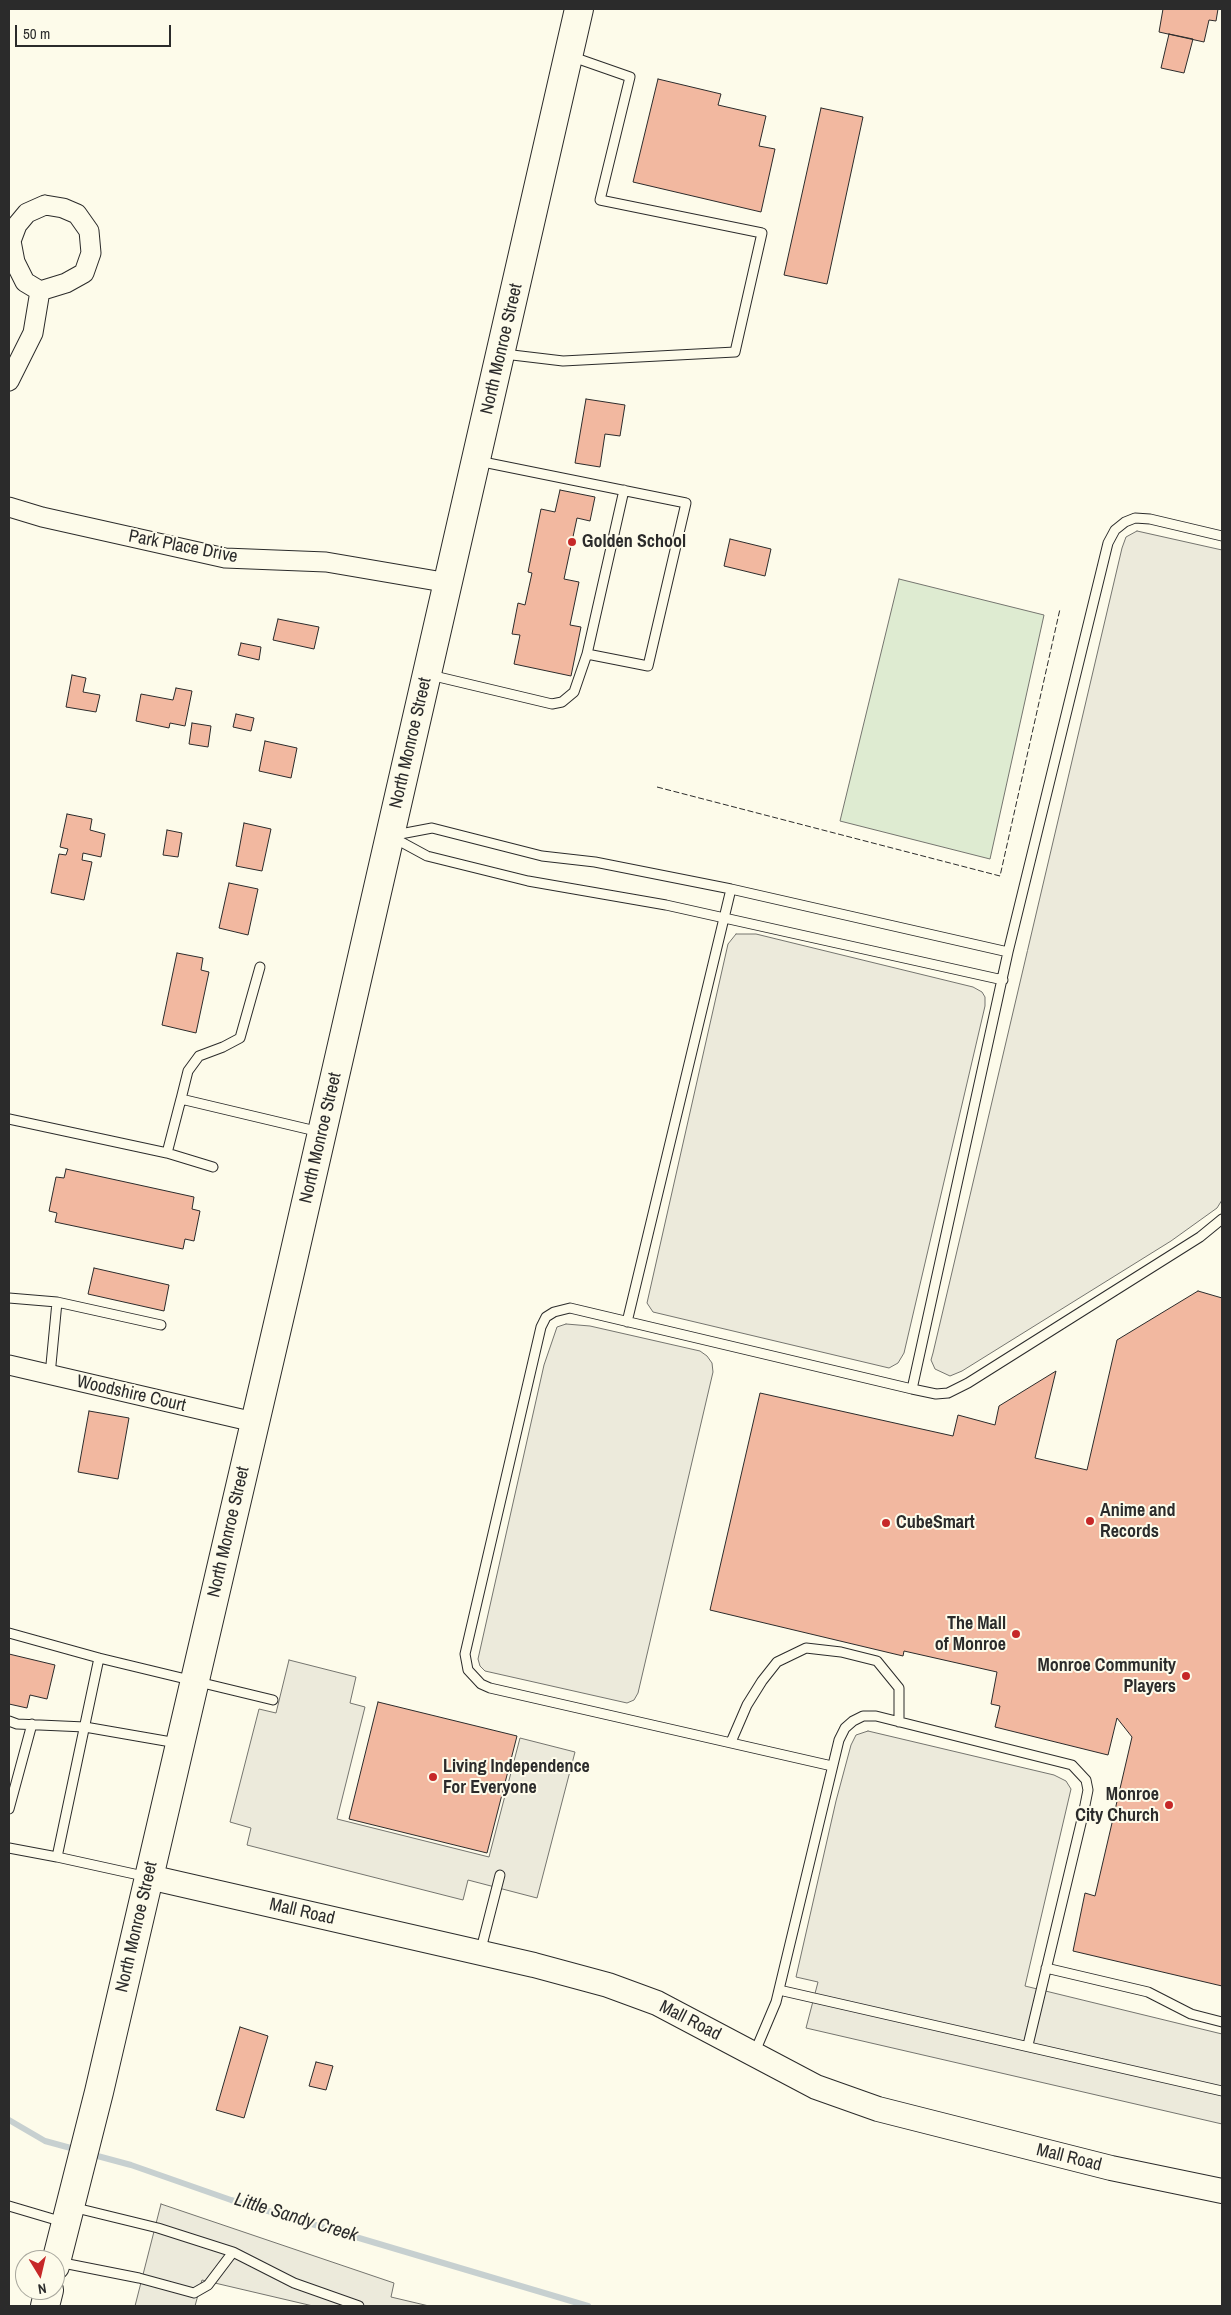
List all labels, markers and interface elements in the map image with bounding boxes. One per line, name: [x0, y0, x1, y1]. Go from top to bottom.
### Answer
scale bar: [18, 15, 174, 47]
text: 50 m: [23, 23, 50, 44]
street label: North Monroe Street: [476, 281, 528, 417]
street label: Park Place Drive: [127, 526, 239, 568]
place label: Golden School: [582, 531, 686, 553]
marker: Golden School: [566, 536, 578, 548]
street label: North Monroe Street: [385, 675, 437, 811]
street label: North Monroe Street: [295, 1070, 347, 1206]
street label: Woodshire Court: [74, 1371, 188, 1417]
street label: North Monroe Street: [203, 1464, 255, 1600]
place label: Anime and Records: [1100, 1500, 1175, 1542]
place label: CubeSmart: [896, 1512, 975, 1534]
marker: Anime and Records: [1084, 1515, 1096, 1527]
marker: CubeSmart: [880, 1517, 892, 1529]
place label: The Mall of Monroe: [935, 1613, 1006, 1656]
marker: The Mall of Monroe: [1010, 1628, 1022, 1640]
place label: Monroe Community Players: [1037, 1655, 1176, 1698]
marker: Monroe Community Players: [1180, 1670, 1192, 1682]
place label: Living Independence For Everyone: [443, 1756, 590, 1798]
marker: Living Independence For Everyone: [427, 1771, 439, 1783]
place label: Monroe City Church: [1075, 1784, 1159, 1826]
marker: Monroe City Church: [1163, 1799, 1175, 1811]
street label: North Monroe Street: [111, 1859, 163, 1995]
street label: Mall Road: [267, 1894, 337, 1930]
street label: Mall Road: [655, 1996, 725, 2046]
street label: Mall Road: [1034, 2139, 1104, 2177]
water label: Little Sandy Creek: [231, 2188, 361, 2248]
north arrow: [15, 2250, 65, 2300]
text: N: [37, 2279, 48, 2298]

